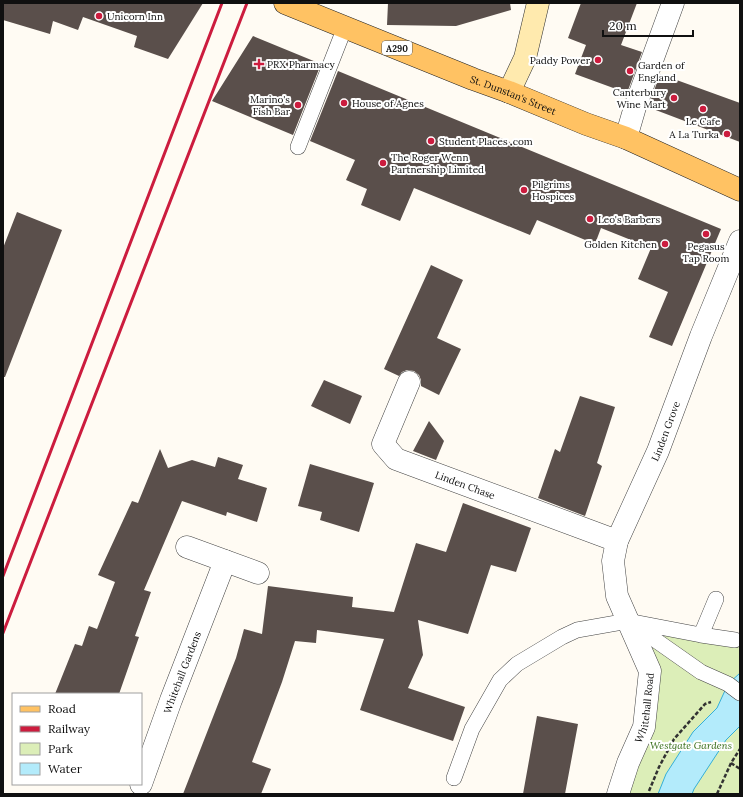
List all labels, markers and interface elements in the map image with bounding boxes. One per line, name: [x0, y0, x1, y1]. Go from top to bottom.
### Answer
place label: Unicorn Inn: [107, 10, 163, 23]
marker: Unicorn Inn: [94, 11, 104, 21]
scale bar: [603, 12, 693, 38]
text: 20 m: [609, 18, 637, 33]
road number: A290: [382, 41, 412, 55]
place label: Paddy Power: [530, 54, 591, 67]
marker: Paddy Power: [593, 55, 603, 65]
place label: PRX Pharmacy: [267, 58, 336, 71]
marker: PRX Pharmacy: [254, 59, 264, 69]
place label: Garden of England: [638, 59, 685, 84]
marker: Garden of England: [625, 66, 635, 76]
street label: St. Dunstan's Street: [468, 72, 558, 118]
place label: Canterbury Wine Mart: [613, 86, 667, 111]
place label: Marino's Fish Bar: [250, 93, 291, 118]
marker: Canterbury Wine Mart: [669, 93, 679, 103]
place label: House of Agnes: [352, 97, 424, 110]
marker: House of Agnes: [339, 98, 349, 108]
marker: Marino's Fish Bar: [293, 100, 303, 110]
marker: Le Cafe: [698, 104, 708, 114]
place label: Le Cafe: [686, 115, 721, 128]
place label: A La Turka: [668, 128, 719, 141]
marker: A La Turka: [722, 129, 732, 139]
place label: Student Places .com: [439, 135, 533, 148]
marker: Student Places .com: [426, 136, 436, 146]
place label: The Roger Wenn Partnership Limited: [391, 151, 484, 176]
marker: The Roger Wenn Partnership Limited: [378, 158, 388, 168]
place label: Pilgrims Hospices: [532, 178, 575, 203]
marker: Pilgrims Hospices: [519, 185, 529, 195]
place label: Leo's Barbers: [598, 213, 660, 226]
marker: Leo's Barbers: [585, 214, 595, 224]
marker: Pegasus Tap Room: [701, 229, 711, 239]
place label: Golden Kitchen: [584, 238, 657, 251]
marker: Golden Kitchen: [660, 239, 670, 249]
place label: Pegasus Tap Room: [683, 240, 729, 265]
street label: Linden Grove: [648, 399, 683, 463]
street label: Linden Chase: [433, 468, 498, 502]
street label: Whitehall Gardens: [160, 629, 204, 715]
street label: Whitehall Road: [631, 672, 656, 745]
legend: [12, 693, 142, 785]
text: Road: [48, 701, 76, 716]
text: Railway: [48, 721, 91, 736]
park label: Westgate Gardens: [650, 739, 732, 752]
text: Park: [48, 741, 74, 756]
text: Water: [48, 761, 83, 776]

